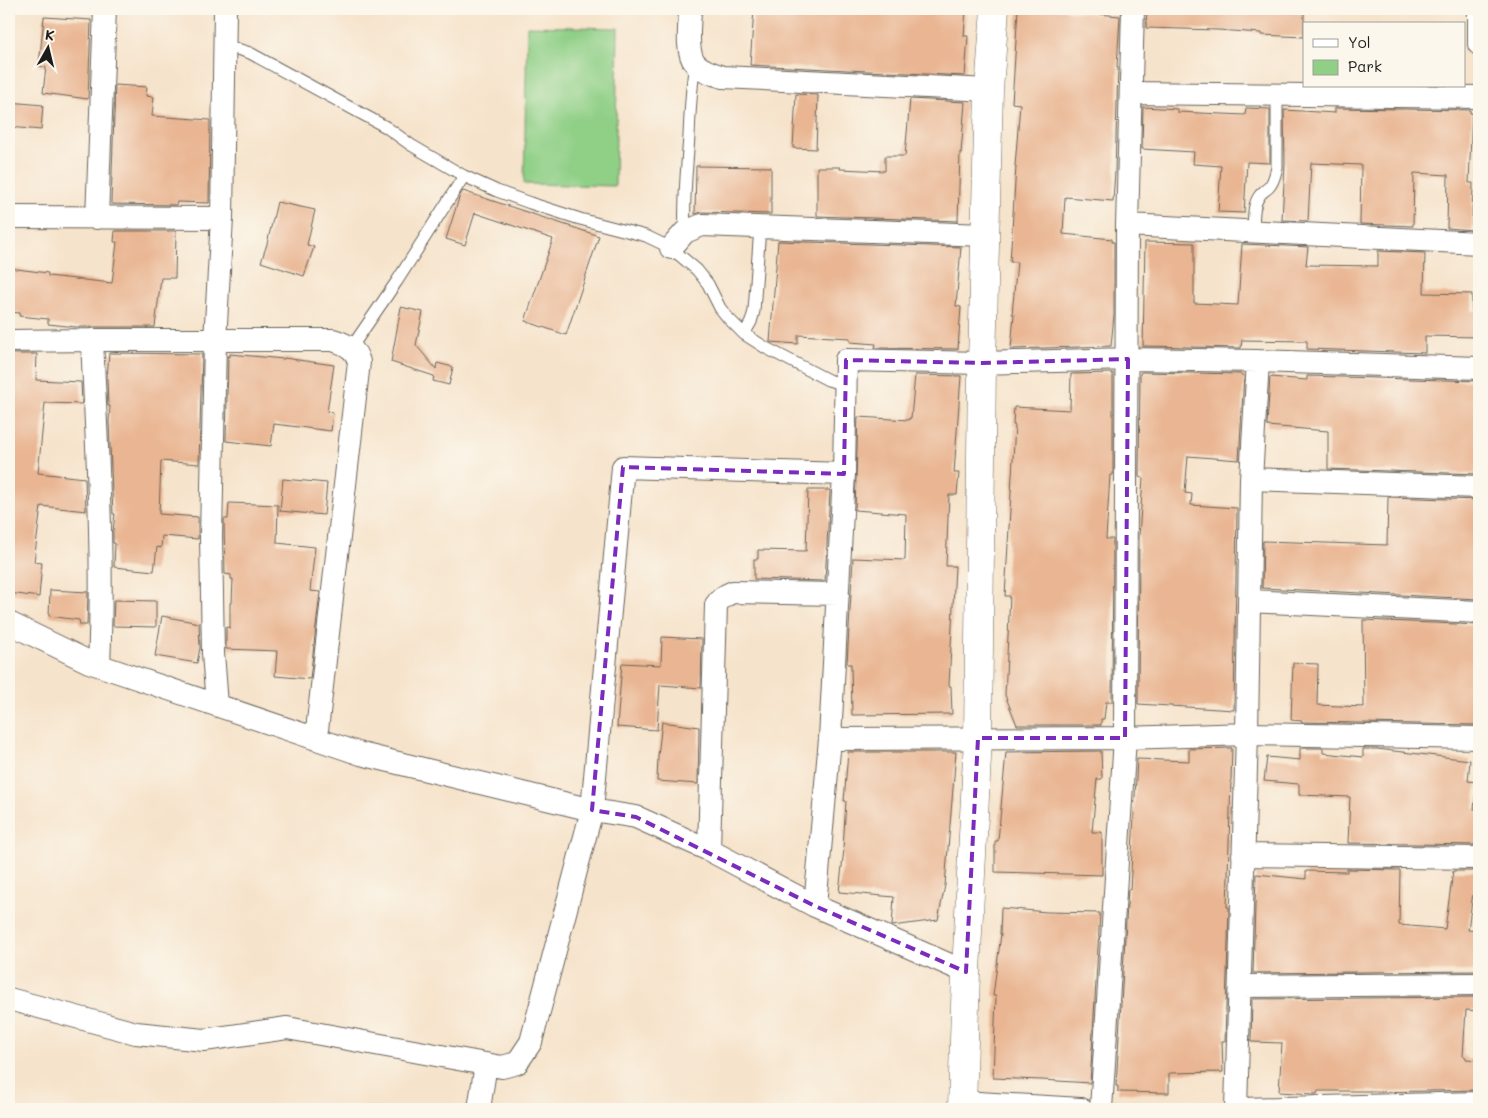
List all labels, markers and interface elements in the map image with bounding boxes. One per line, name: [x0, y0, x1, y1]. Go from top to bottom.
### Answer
north arrow: [22, 22, 72, 72]
legend: [1303, 22, 1466, 88]
text: K: [44, 25, 56, 45]
text: Yol: [1348, 32, 1371, 52]
text: Park: [1348, 56, 1382, 76]

